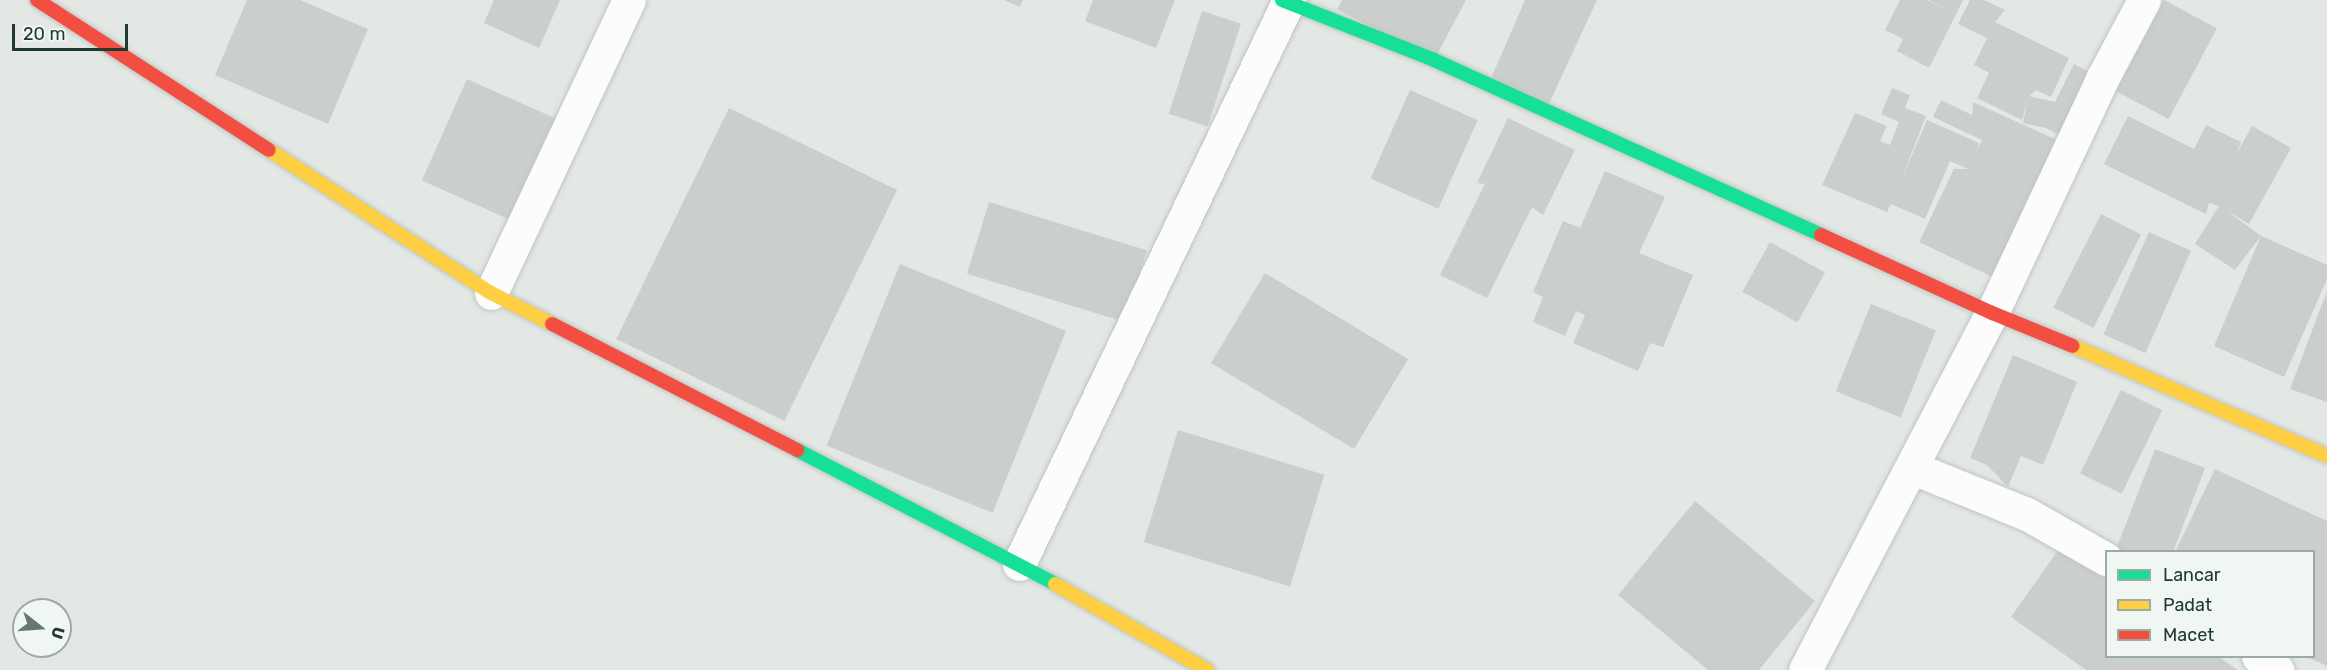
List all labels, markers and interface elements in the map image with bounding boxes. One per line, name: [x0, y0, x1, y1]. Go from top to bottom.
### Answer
scale bar: [15, 12, 130, 50]
text: 20 m: [23, 23, 65, 45]
legend: [2105, 550, 2315, 658]
text: Lancar: [2163, 564, 2221, 586]
text: Padat: [2163, 594, 2212, 616]
north arrow: [12, 598, 72, 658]
text: U: [47, 624, 69, 641]
text: Macet: [2163, 624, 2214, 646]

